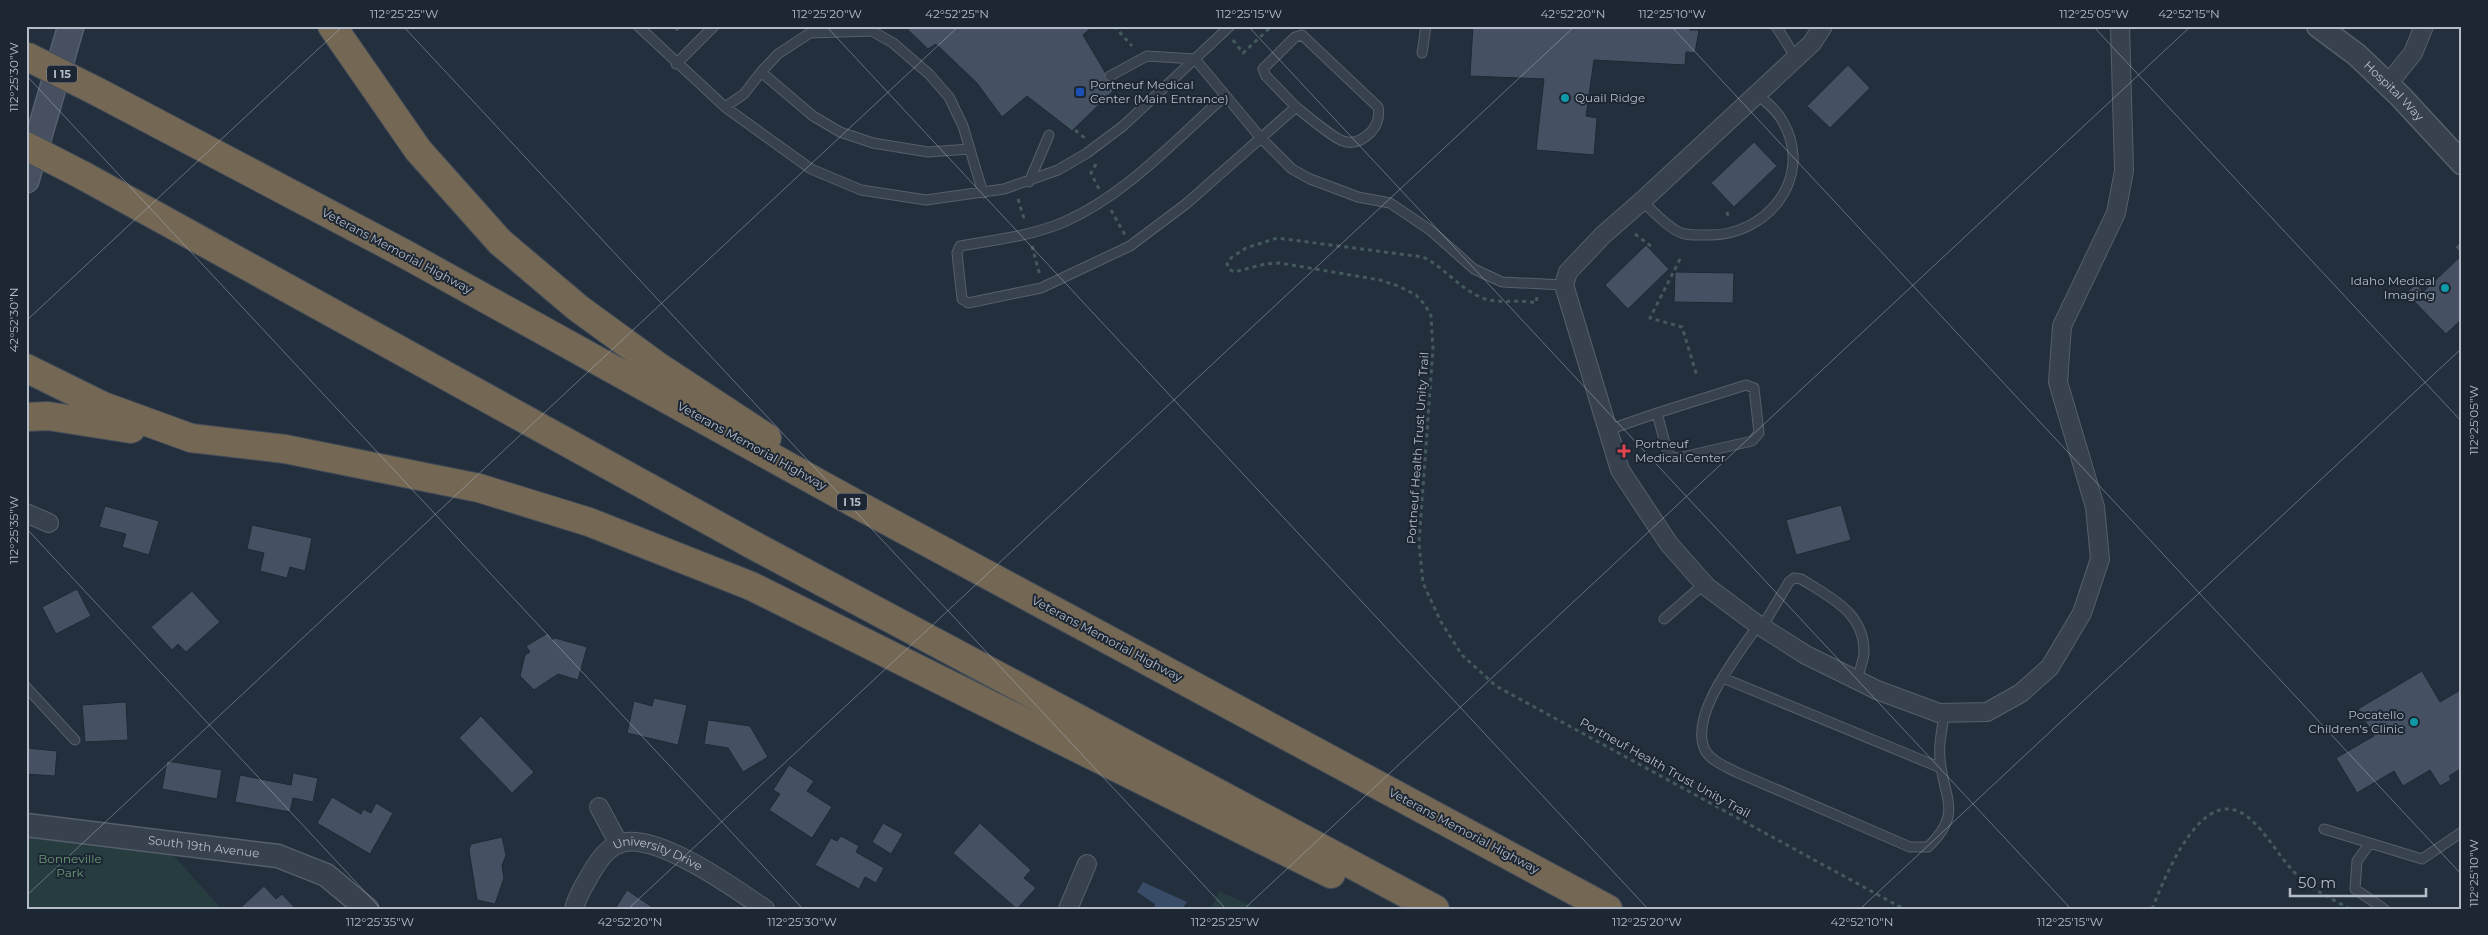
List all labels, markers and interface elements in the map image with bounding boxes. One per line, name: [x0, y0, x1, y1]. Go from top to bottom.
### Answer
text: 112°25'25"W: [370, 6, 438, 21]
text: 112°25'20"W: [792, 6, 862, 21]
text: 42°52'25"N: [925, 6, 989, 21]
text: 112°25'15"W: [1216, 6, 1282, 21]
text: 42°52'20"N: [1540, 6, 1606, 21]
text: 112°25'10"W: [1638, 6, 1706, 21]
text: 112°25'05"W: [2059, 6, 2129, 21]
text: 42°52'15"N: [2158, 6, 2220, 21]
text: 112°25'30"W: [6, 42, 21, 112]
street label: Hospital Way: [2361, 58, 2427, 124]
road number: I 15: [47, 66, 77, 82]
place label: Portneuf Medical Center (Main Entrance): [1090, 77, 1229, 106]
marker: Portneuf Medical Center (Main Entrance): [1074, 86, 1086, 98]
place label: Quail Ridge: [1575, 90, 1645, 105]
marker: Quail Ridge: [1559, 92, 1571, 104]
street label: Veterans Memorial Highway: [319, 204, 476, 297]
place label: Idaho Medical Imaging: [2350, 273, 2435, 302]
marker: Idaho Medical Imaging: [2439, 282, 2451, 294]
text: 42°52'30"N: [6, 287, 21, 353]
street label: Portneuf Health Trust Unity Trail: [1403, 351, 1432, 545]
text: 112°25'05"W: [2466, 385, 2481, 455]
street label: Veterans Memorial Highway: [675, 398, 830, 493]
place label: Portneuf Medical Center: [1635, 436, 1726, 465]
marker: Portneuf Medical Center: [1617, 444, 1631, 458]
road number: I 15: [837, 494, 867, 511]
text: 112°25'35"W: [6, 496, 21, 564]
street label: Veterans Memorial Highway: [1029, 592, 1186, 685]
place label: Pocatello Children's Clinic: [2308, 707, 2404, 736]
street label: Portneuf Health Trust Unity Trail: [1577, 714, 1753, 821]
marker: Pocatello Children's Clinic: [2408, 716, 2420, 728]
street label: Veterans Memorial Highway: [1386, 784, 1543, 877]
street label: South 19th Avenue: [147, 832, 260, 861]
street label: University Drive: [610, 833, 705, 874]
text: 112°25'10"W: [2466, 839, 2481, 907]
park label: Bonneville Park: [38, 851, 102, 880]
scale bar: [2290, 865, 2427, 897]
text: 50 m: [2298, 873, 2336, 892]
text: 112°25'35"W: [346, 914, 414, 929]
text: 42°52'20"N: [597, 914, 663, 929]
text: 112°25'30"W: [767, 914, 837, 929]
text: 112°25'25"W: [1191, 914, 1259, 929]
text: 112°25'20"W: [1612, 914, 1682, 929]
text: 42°52'10"N: [1831, 914, 1894, 929]
text: 112°25'15"W: [2037, 914, 2103, 929]

